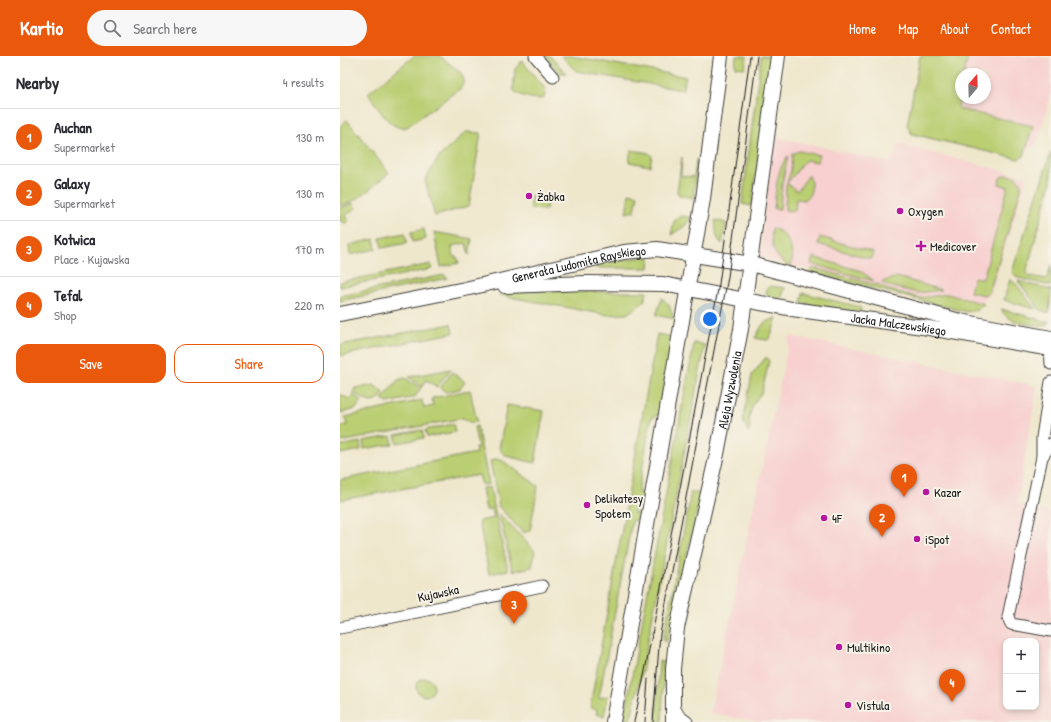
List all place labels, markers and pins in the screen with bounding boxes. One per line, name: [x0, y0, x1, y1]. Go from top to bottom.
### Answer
place label: Żabka: [537, 187, 565, 205]
marker: Żabka: [524, 191, 534, 201]
place label: Oxygen: [908, 202, 944, 220]
marker: Oxygen: [895, 206, 905, 216]
place label: Medicover: [930, 237, 977, 255]
marker: Medicover: [915, 240, 927, 252]
pin: 1: [891, 464, 917, 497]
place label: Kazar: [934, 483, 962, 501]
marker: Kazar: [921, 487, 931, 497]
place label: Delikatesy Społem: [595, 489, 644, 522]
marker: Delikatesy Społem: [582, 500, 592, 510]
pin: 2: [869, 504, 895, 537]
place label: 4F: [832, 509, 843, 527]
marker: 4F: [819, 513, 829, 523]
place label: iSpot: [925, 530, 950, 548]
marker: iSpot: [912, 534, 922, 544]
pin: 3: [501, 591, 527, 624]
place label: Multikino: [847, 638, 890, 656]
marker: Multikino: [834, 642, 844, 652]
pin: 4: [939, 669, 965, 702]
place label: Vistula: [856, 696, 889, 714]
marker: Vistula: [843, 700, 853, 710]

